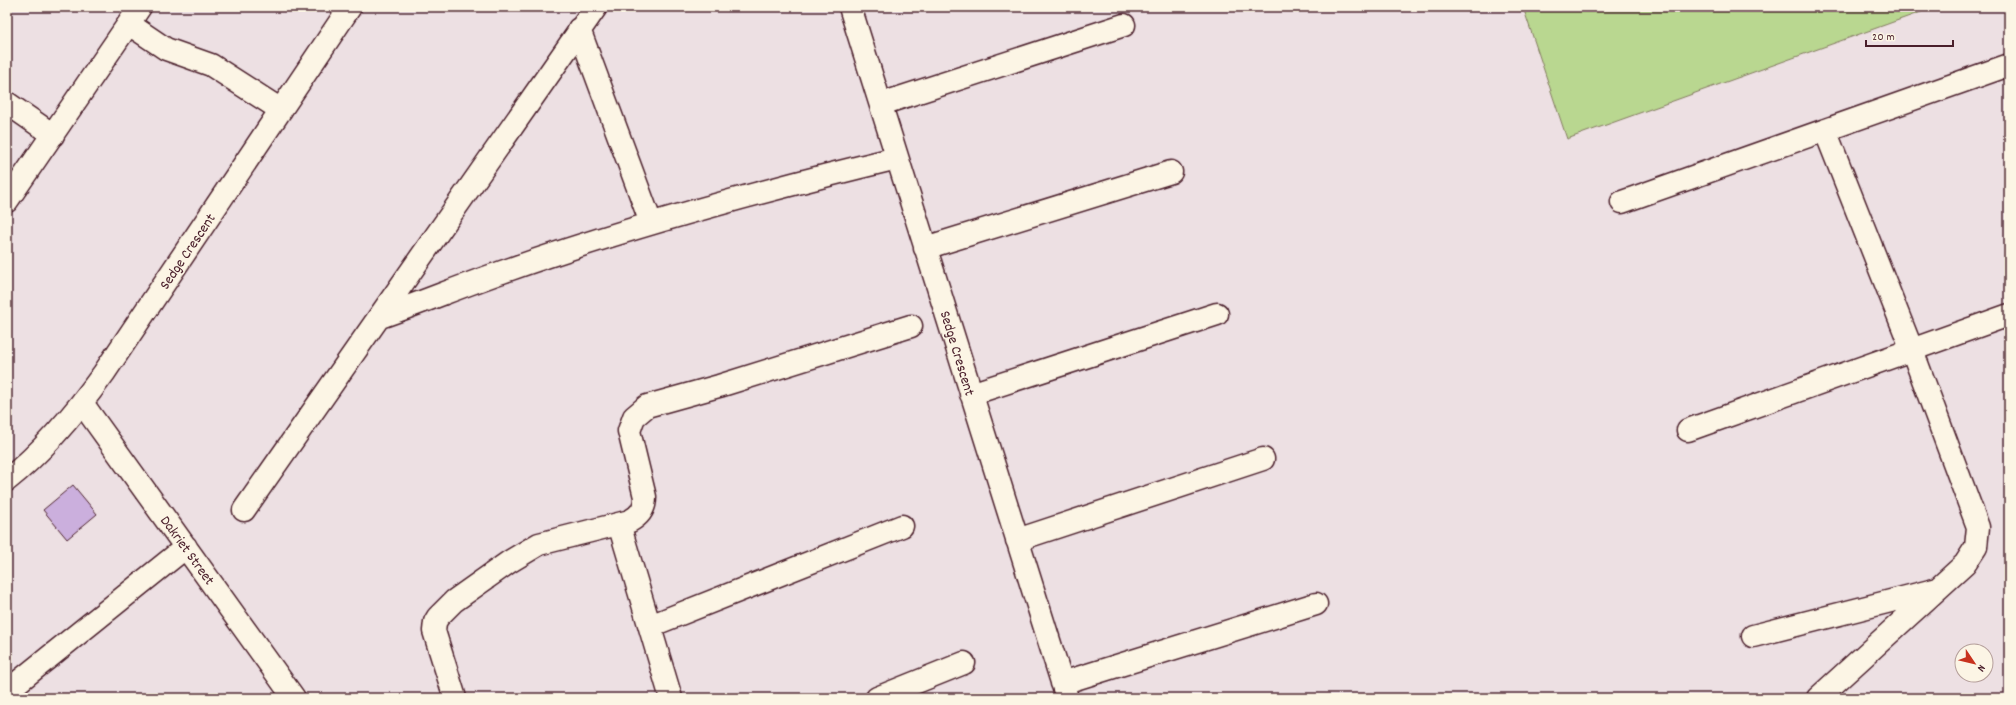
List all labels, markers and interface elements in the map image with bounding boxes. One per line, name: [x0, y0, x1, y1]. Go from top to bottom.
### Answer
scale bar: [1866, 22, 1953, 48]
text: 20 m: [1872, 29, 1895, 46]
street label: Sedge Crescent: [155, 209, 223, 295]
street label: Sedge Crescent: [933, 308, 980, 399]
street label: Dakriet Street: [154, 512, 219, 591]
north arrow: [1954, 643, 1994, 683]
text: N: [1972, 661, 1989, 675]

